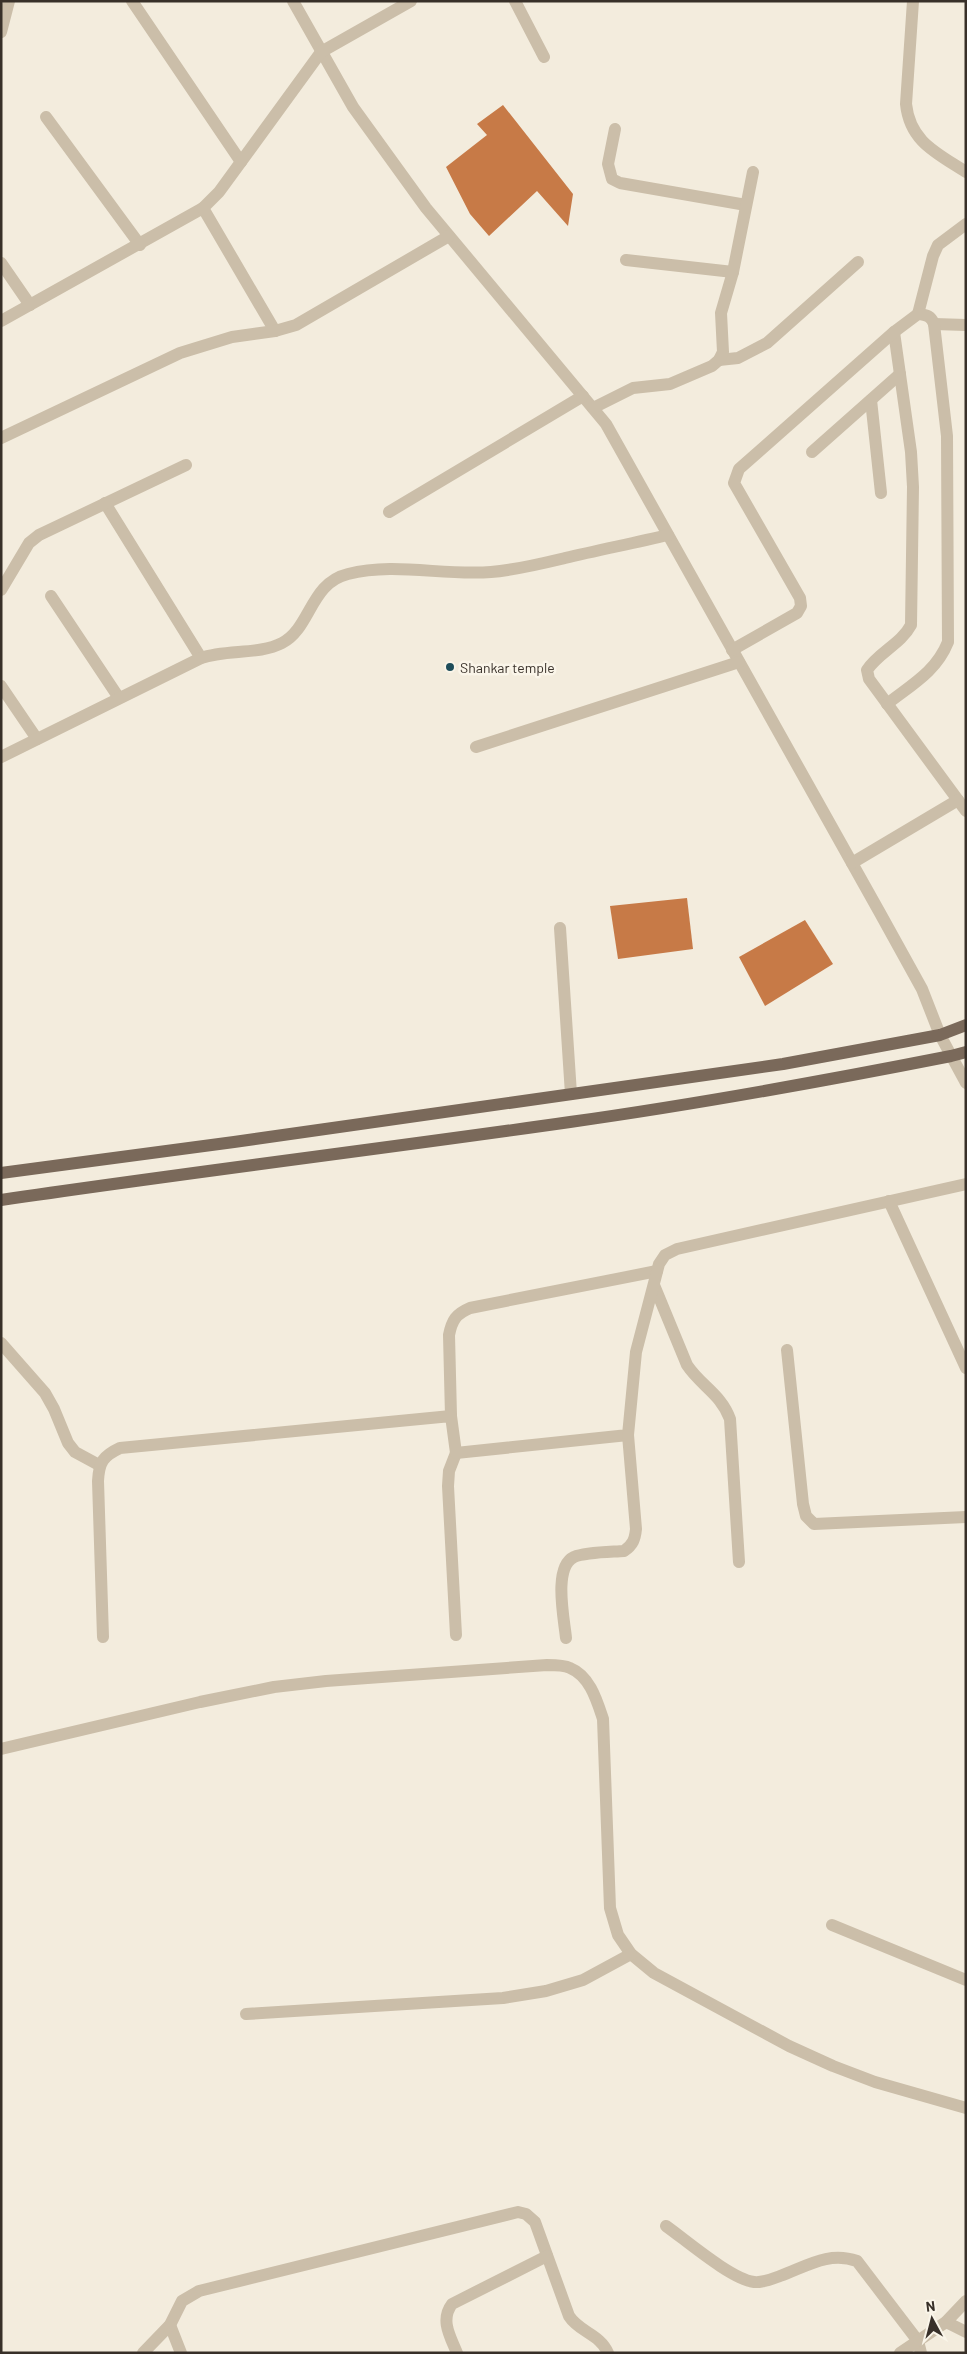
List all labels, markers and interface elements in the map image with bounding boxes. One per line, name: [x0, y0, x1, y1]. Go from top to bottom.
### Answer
place label: Shankar temple: [460, 659, 555, 676]
marker: Shankar temple: [444, 661, 456, 673]
north arrow: [907, 2294, 957, 2344]
text: N: [925, 2297, 936, 2315]

